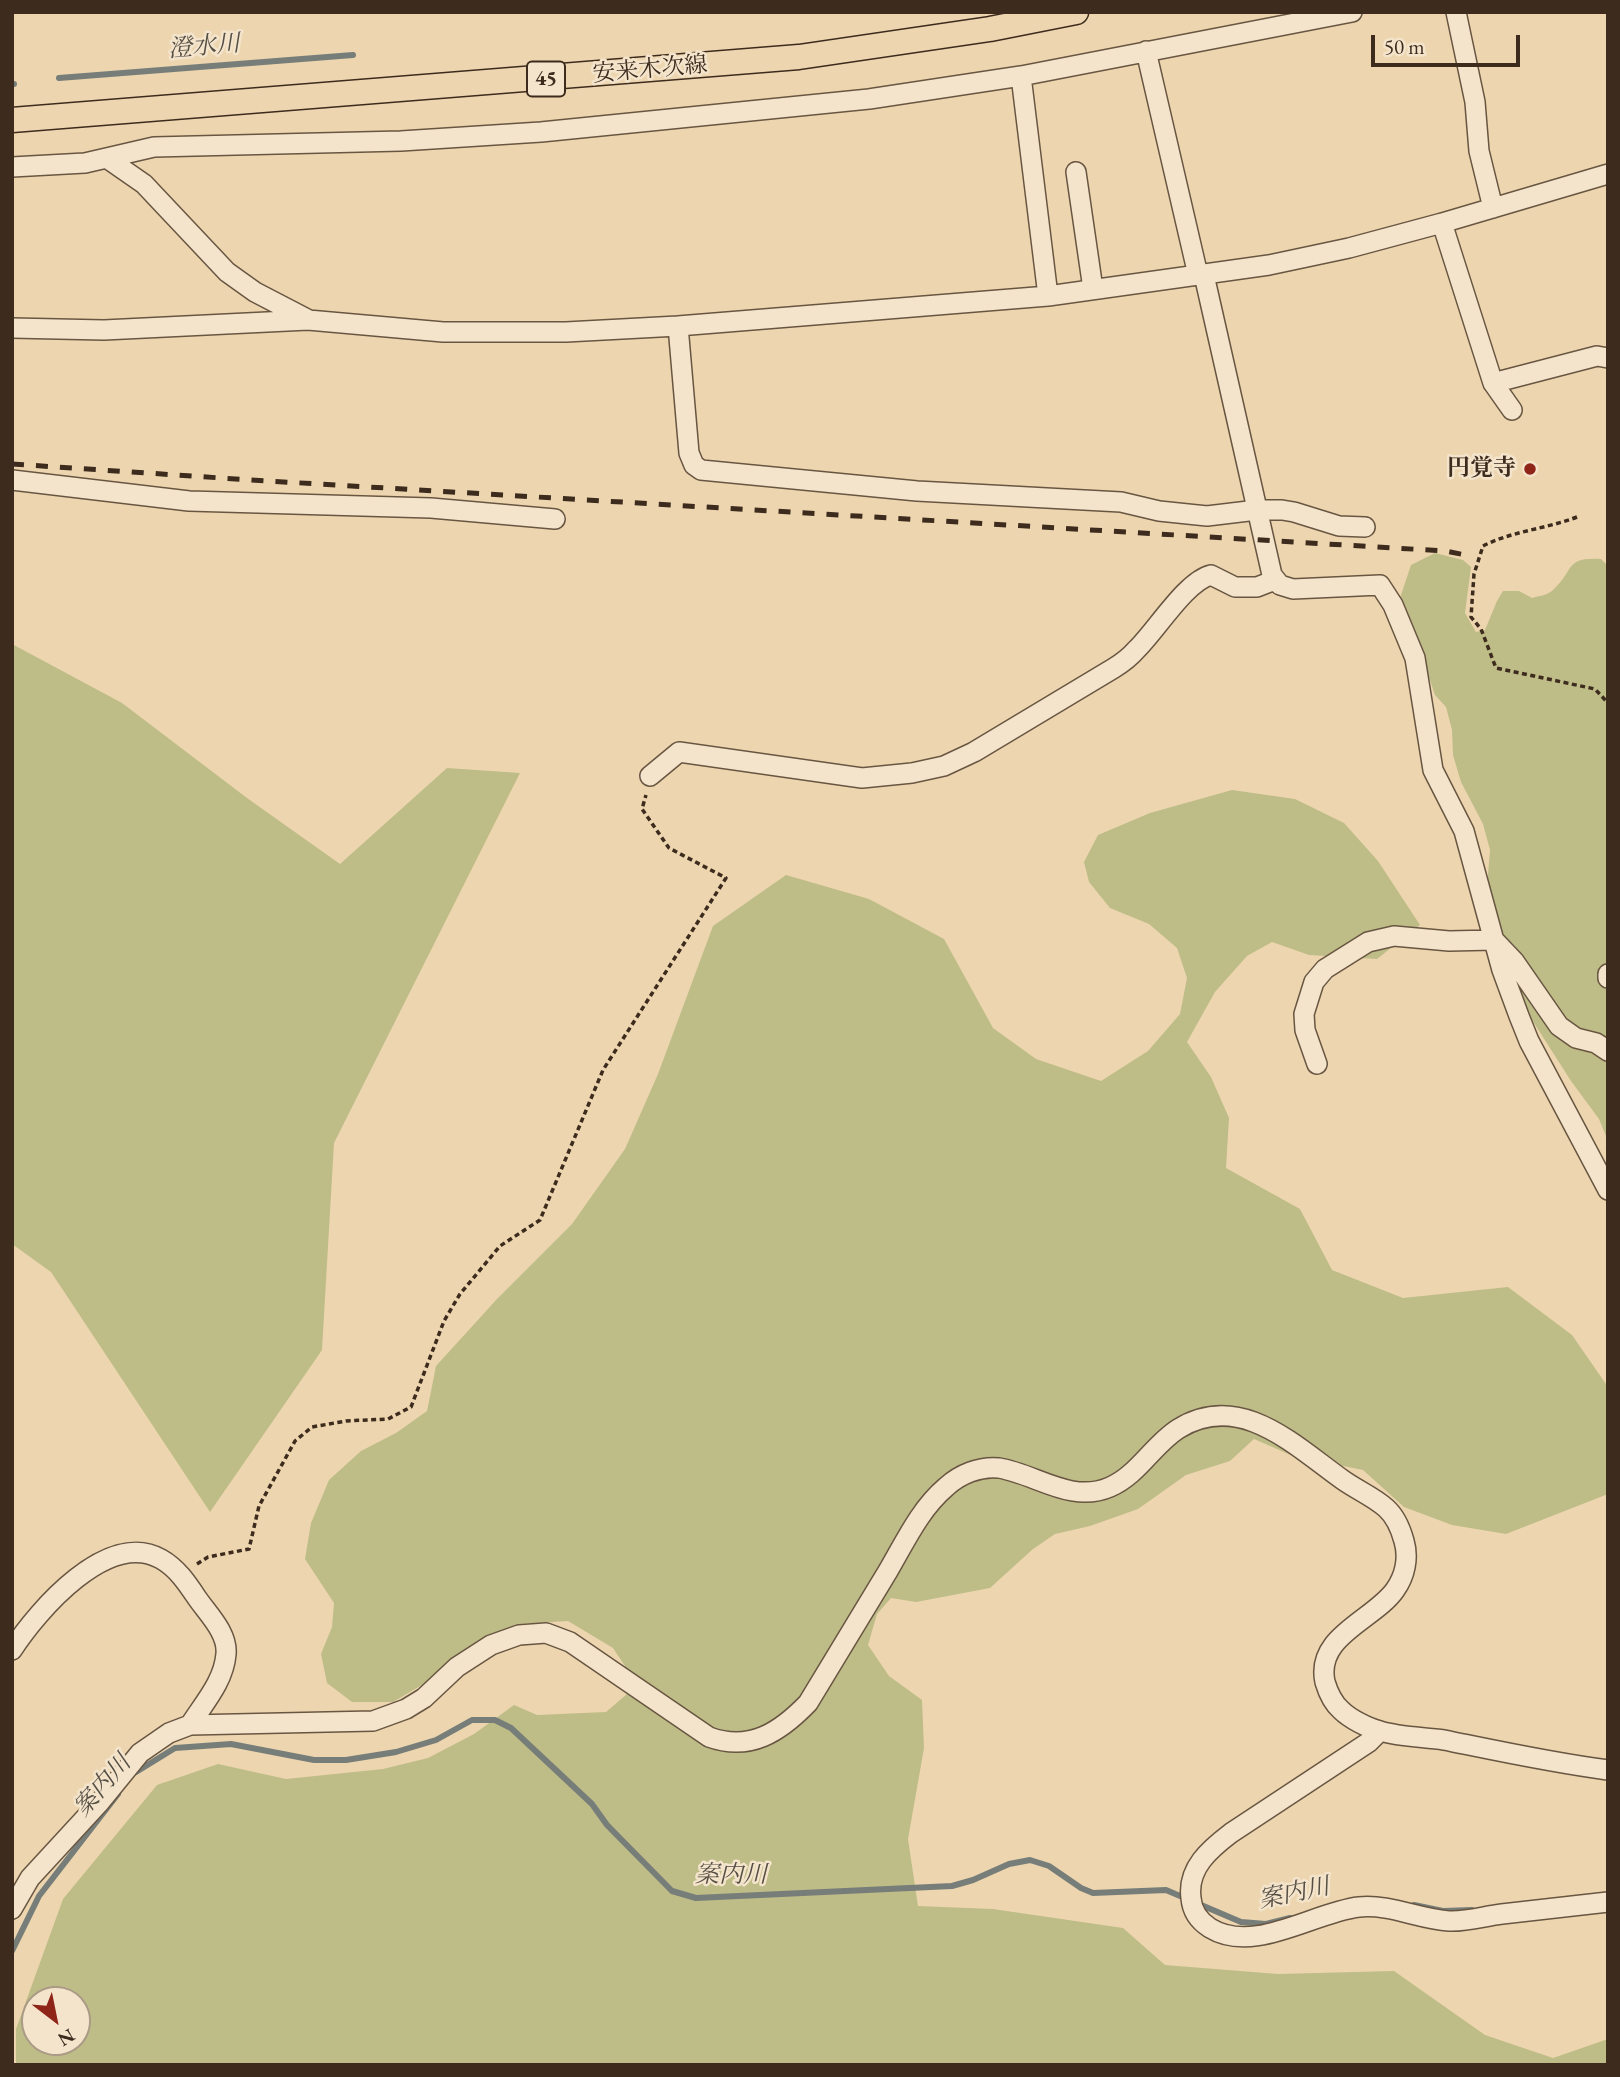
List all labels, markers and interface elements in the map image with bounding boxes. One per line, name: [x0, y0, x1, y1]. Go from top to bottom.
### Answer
scale bar: [1375, 21, 1524, 65]
water label: 澄水川: [167, 30, 241, 64]
text: 50 m: [1384, 33, 1425, 60]
street label: 安来木次線: [592, 51, 708, 89]
road number: 45: [527, 62, 565, 96]
place label: 円覚寺: [1447, 455, 1516, 483]
marker: 円覚寺: [1522, 461, 1538, 477]
water label: 案内川: [69, 1749, 137, 1823]
water label: 案内川: [695, 1861, 767, 1889]
water label: 案内川: [1256, 1872, 1332, 1916]
north arrow: [21, 1986, 91, 2056]
text: N: [53, 2023, 79, 2052]

